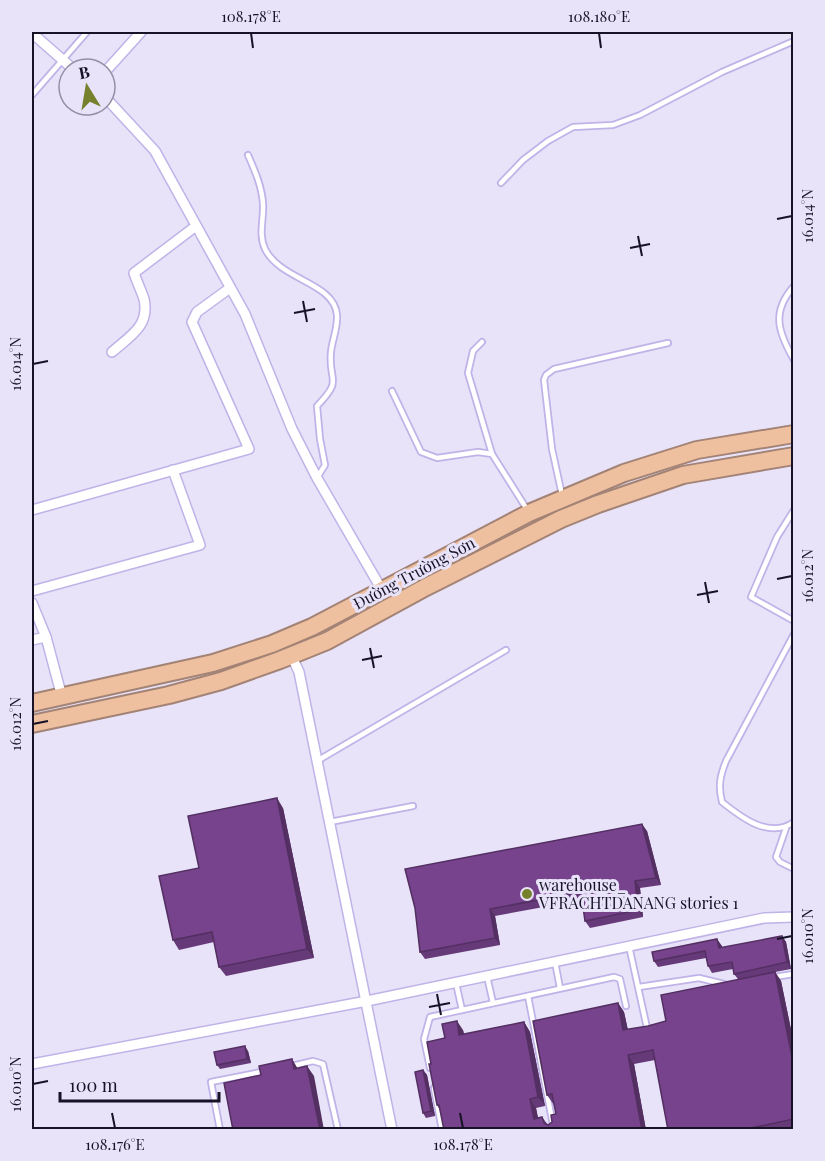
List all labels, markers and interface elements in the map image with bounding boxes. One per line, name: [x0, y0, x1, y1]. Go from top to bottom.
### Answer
text: 108.178°E: [221, 6, 281, 26]
text: 108.180°E: [568, 6, 630, 26]
north arrow: [57, 57, 117, 117]
text: B: [77, 60, 92, 83]
text: 16.014°N: [797, 188, 817, 243]
text: 16.014°N: [5, 336, 25, 391]
street label: Đường Trường Sơn: [349, 531, 479, 614]
text: 16.012°N: [797, 549, 817, 603]
text: 16.012°N: [5, 697, 25, 751]
place label: warehouse_ VFRACHTDANANG stories 1: [538, 874, 739, 913]
marker: warehouse_ VFRACHTDANANG stories 1: [520, 887, 534, 901]
text: 16.010°N: [797, 908, 817, 964]
text: 16.010°N: [5, 1056, 25, 1112]
scale bar: [60, 1065, 219, 1103]
text: 100 m: [69, 1073, 118, 1097]
text: 108.176°E: [85, 1134, 145, 1154]
text: 108.178°E: [433, 1134, 493, 1154]

